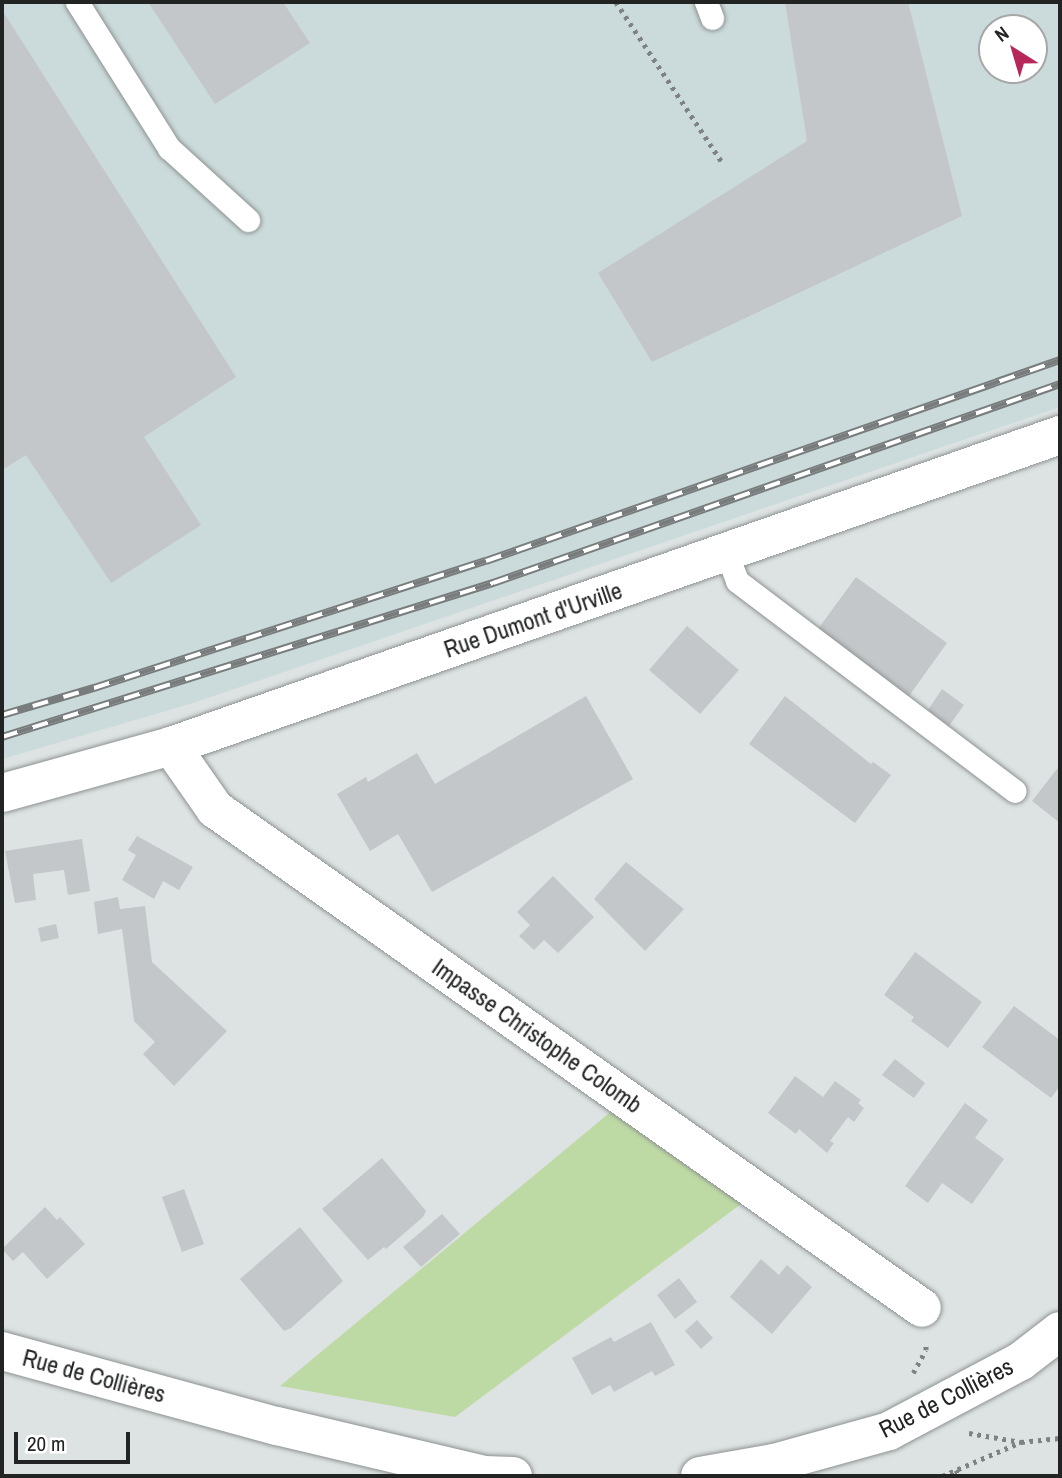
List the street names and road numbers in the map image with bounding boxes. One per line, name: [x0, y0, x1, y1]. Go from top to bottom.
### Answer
street label: Rue Dumont d'Urville: [440, 576, 626, 664]
street label: Impasse Christophe Colomb: [427, 953, 647, 1119]
street label: Rue de Collières: [19, 1343, 169, 1409]
street label: Rue de Collières: [874, 1352, 1018, 1444]

